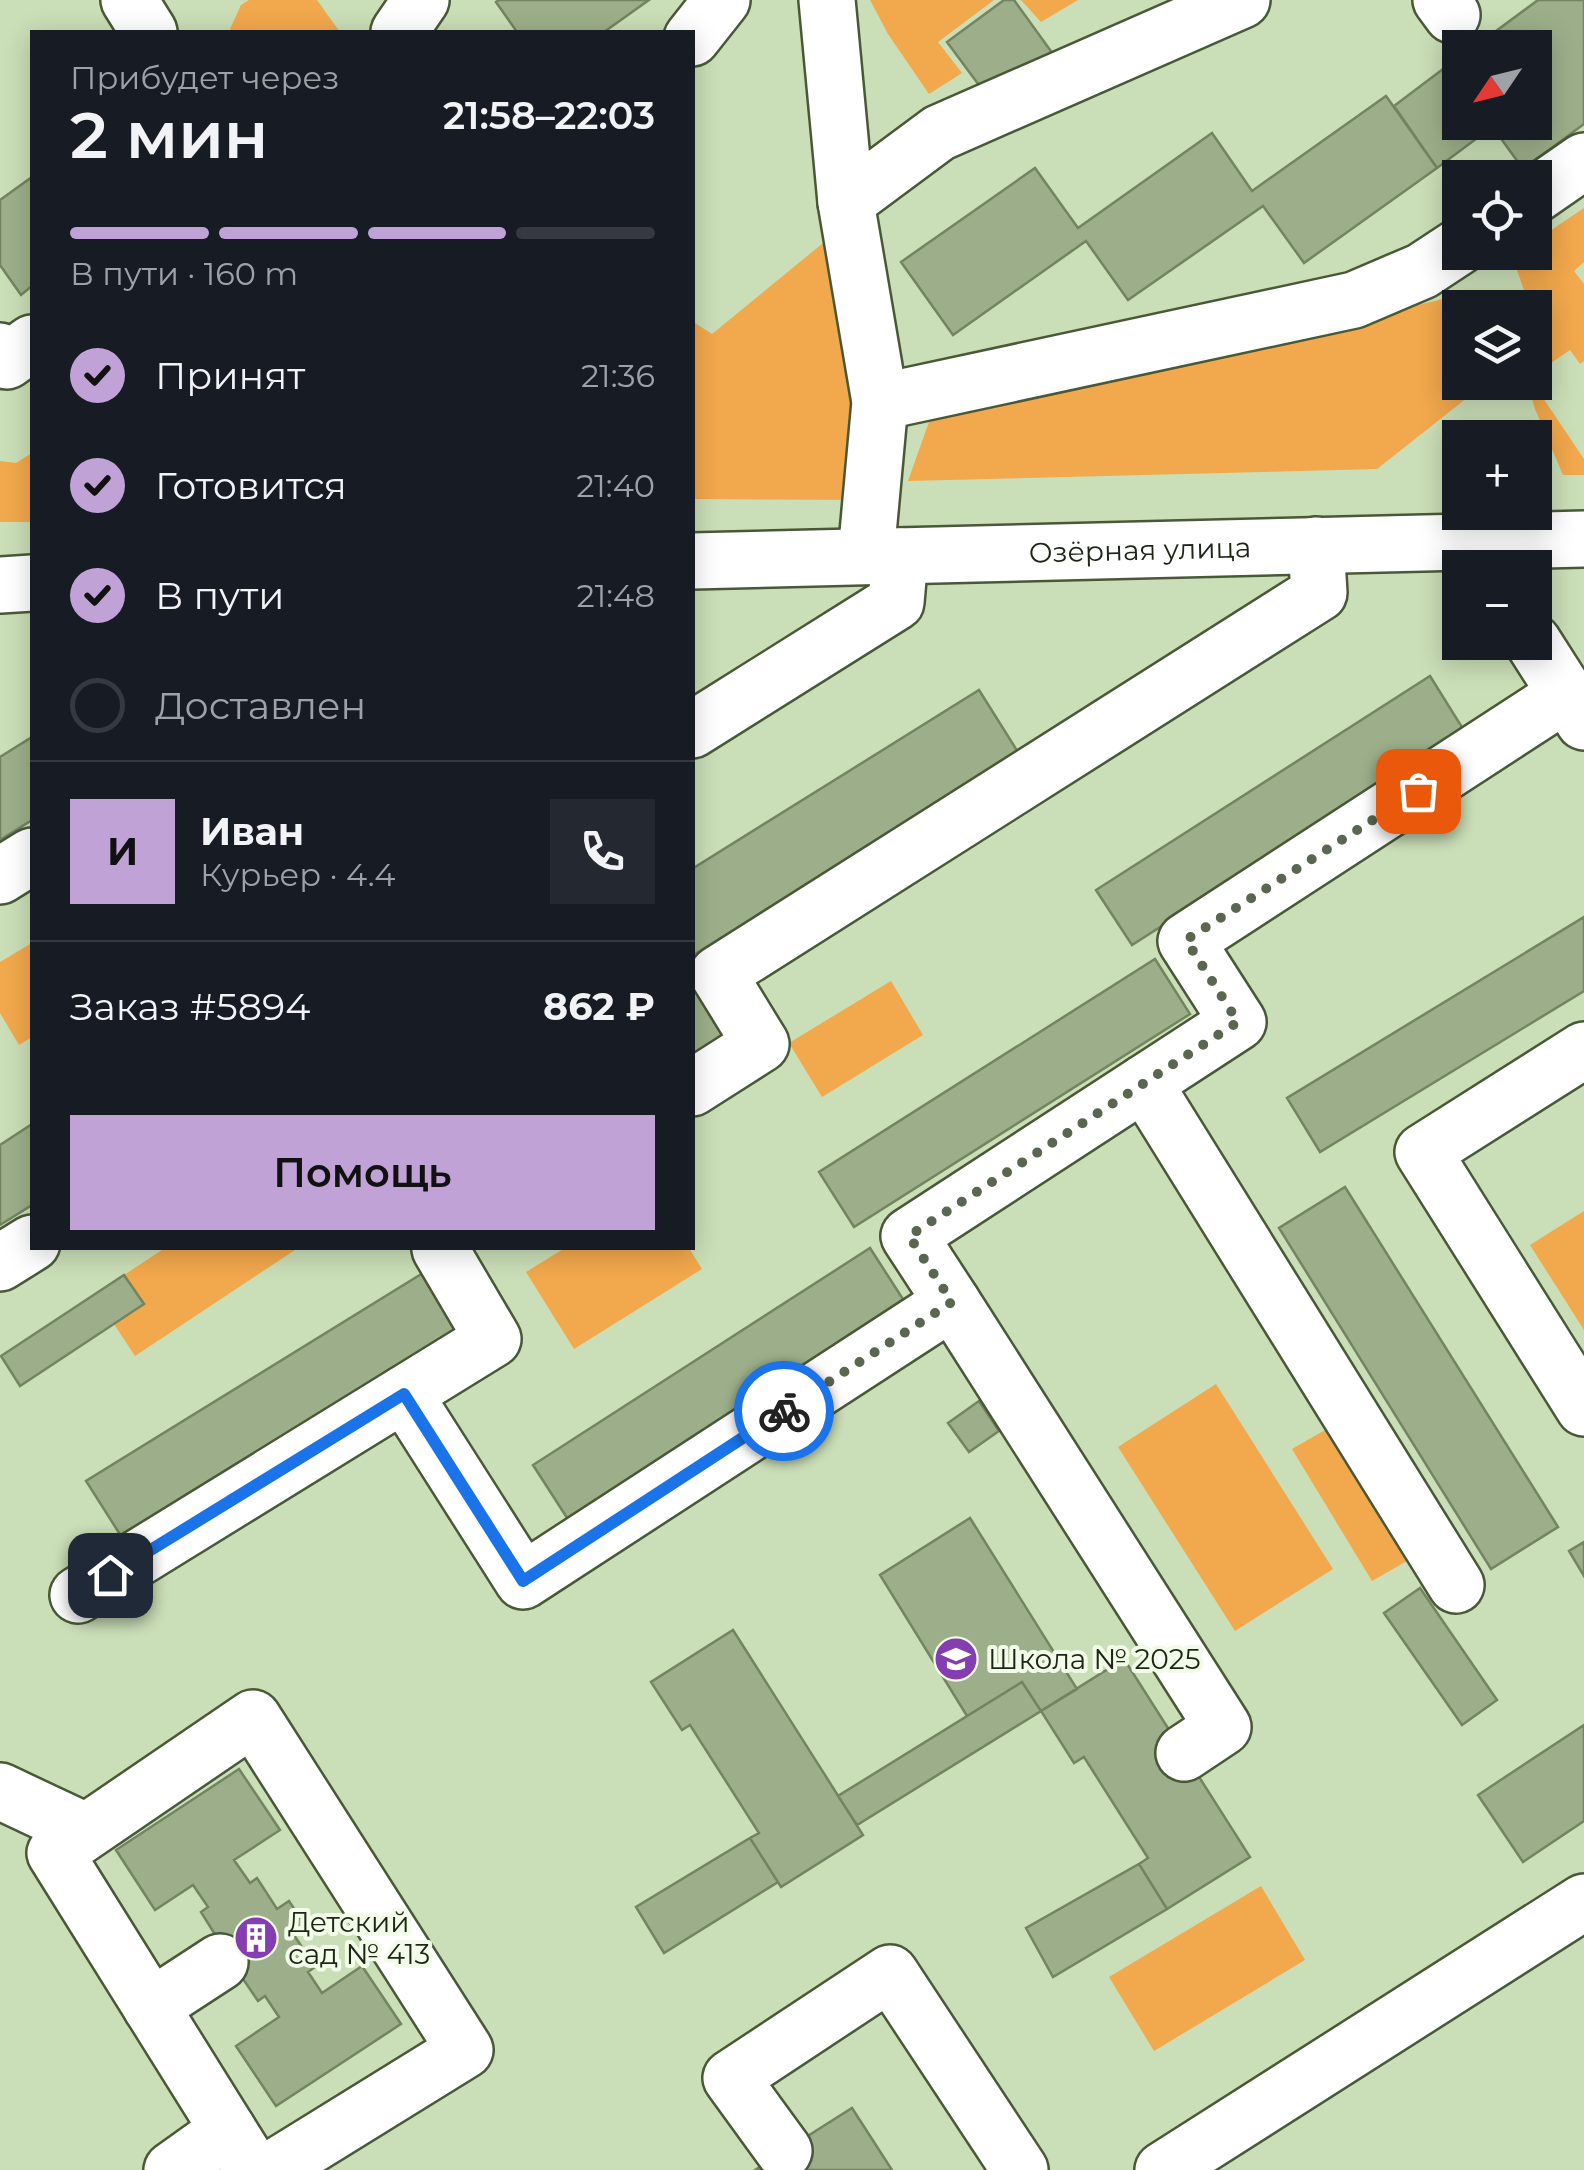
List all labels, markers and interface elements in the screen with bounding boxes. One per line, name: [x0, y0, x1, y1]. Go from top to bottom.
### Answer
north arrow: [1442, 30, 1552, 140]
map controls: [1442, 30, 1552, 660]
text: Прибудет через: [70, 58, 339, 97]
text: 21:58–22:03: [443, 92, 655, 139]
text: 2 мин: [70, 95, 268, 174]
button: locate: [1442, 160, 1552, 270]
text: В пути · 160 m: [70, 254, 298, 293]
button: layers: [1442, 290, 1552, 400]
icon: check: [70, 348, 125, 403]
text: Принят: [155, 352, 305, 399]
text: 21:36: [581, 356, 655, 395]
button: +: [1442, 420, 1552, 530]
icon: check: [70, 458, 125, 513]
text: Готовится: [155, 462, 347, 509]
text: 21:40: [576, 466, 655, 505]
street label: Озёрная улица: [1028, 530, 1251, 570]
button: −: [1442, 550, 1552, 660]
icon: check: [70, 568, 125, 623]
text: В пути: [155, 572, 284, 619]
text: 21:48: [577, 576, 655, 615]
text: Доставлен: [155, 682, 366, 729]
pin: [1376, 749, 1461, 834]
icon: bag: [1391, 764, 1446, 819]
button: phone: [550, 799, 655, 904]
text: Иван: [200, 808, 304, 855]
text: И: [107, 828, 138, 875]
text: Курьер · 4.4: [200, 855, 395, 894]
text: Заказ #5894: [70, 983, 310, 1030]
text: 862 ₽: [543, 983, 655, 1030]
button: Помощь: [70, 1115, 655, 1230]
courier: [734, 1361, 834, 1461]
icon: bike: [757, 1384, 812, 1439]
pin: [68, 1533, 153, 1618]
icon: home: [83, 1548, 138, 1603]
school or university icon: Школа № 2025: [933, 1636, 979, 1682]
place label: Школа № 2025: [988, 1642, 1201, 1676]
place label: Детский сад № 413: [288, 1905, 430, 1971]
building icon: Детский сад № 413: [233, 1915, 279, 1961]

